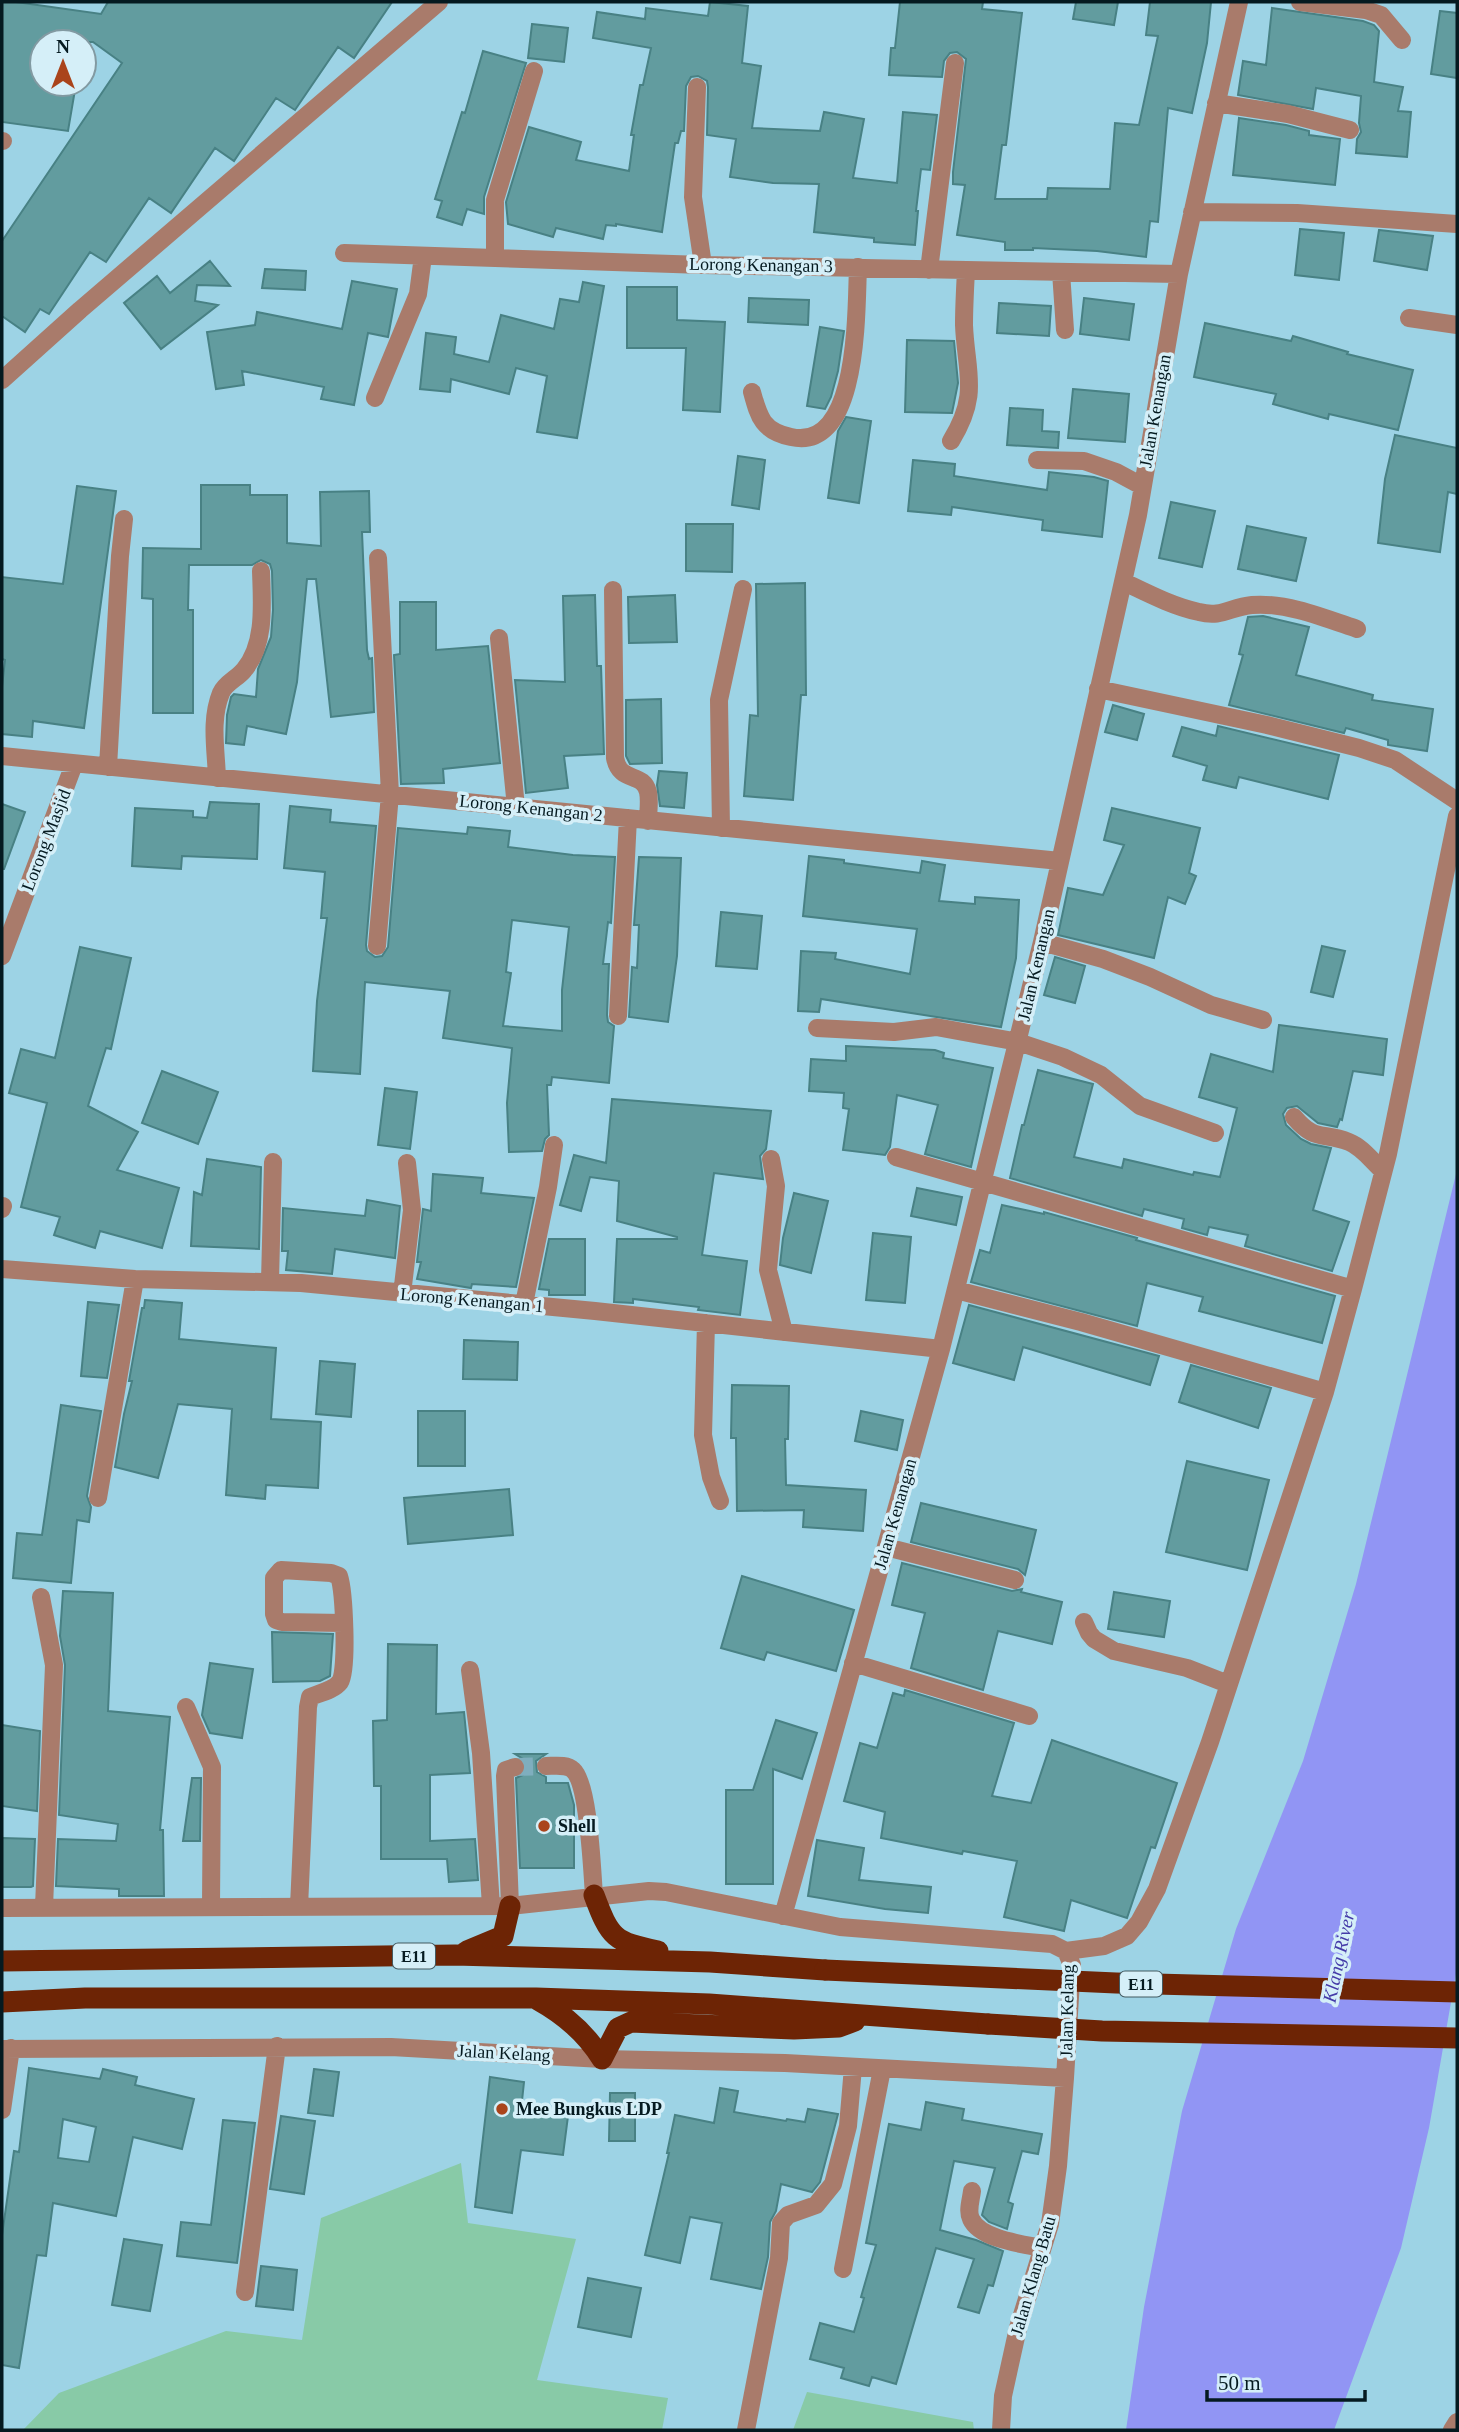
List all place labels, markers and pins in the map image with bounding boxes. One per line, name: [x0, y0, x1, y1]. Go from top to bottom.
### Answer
place label: Shell: [558, 1816, 596, 1836]
marker: Shell: [536, 1818, 552, 1834]
place label: Mee Bungkus LDP: [516, 2099, 662, 2119]
marker: Mee Bungkus LDP: [494, 2101, 510, 2117]

